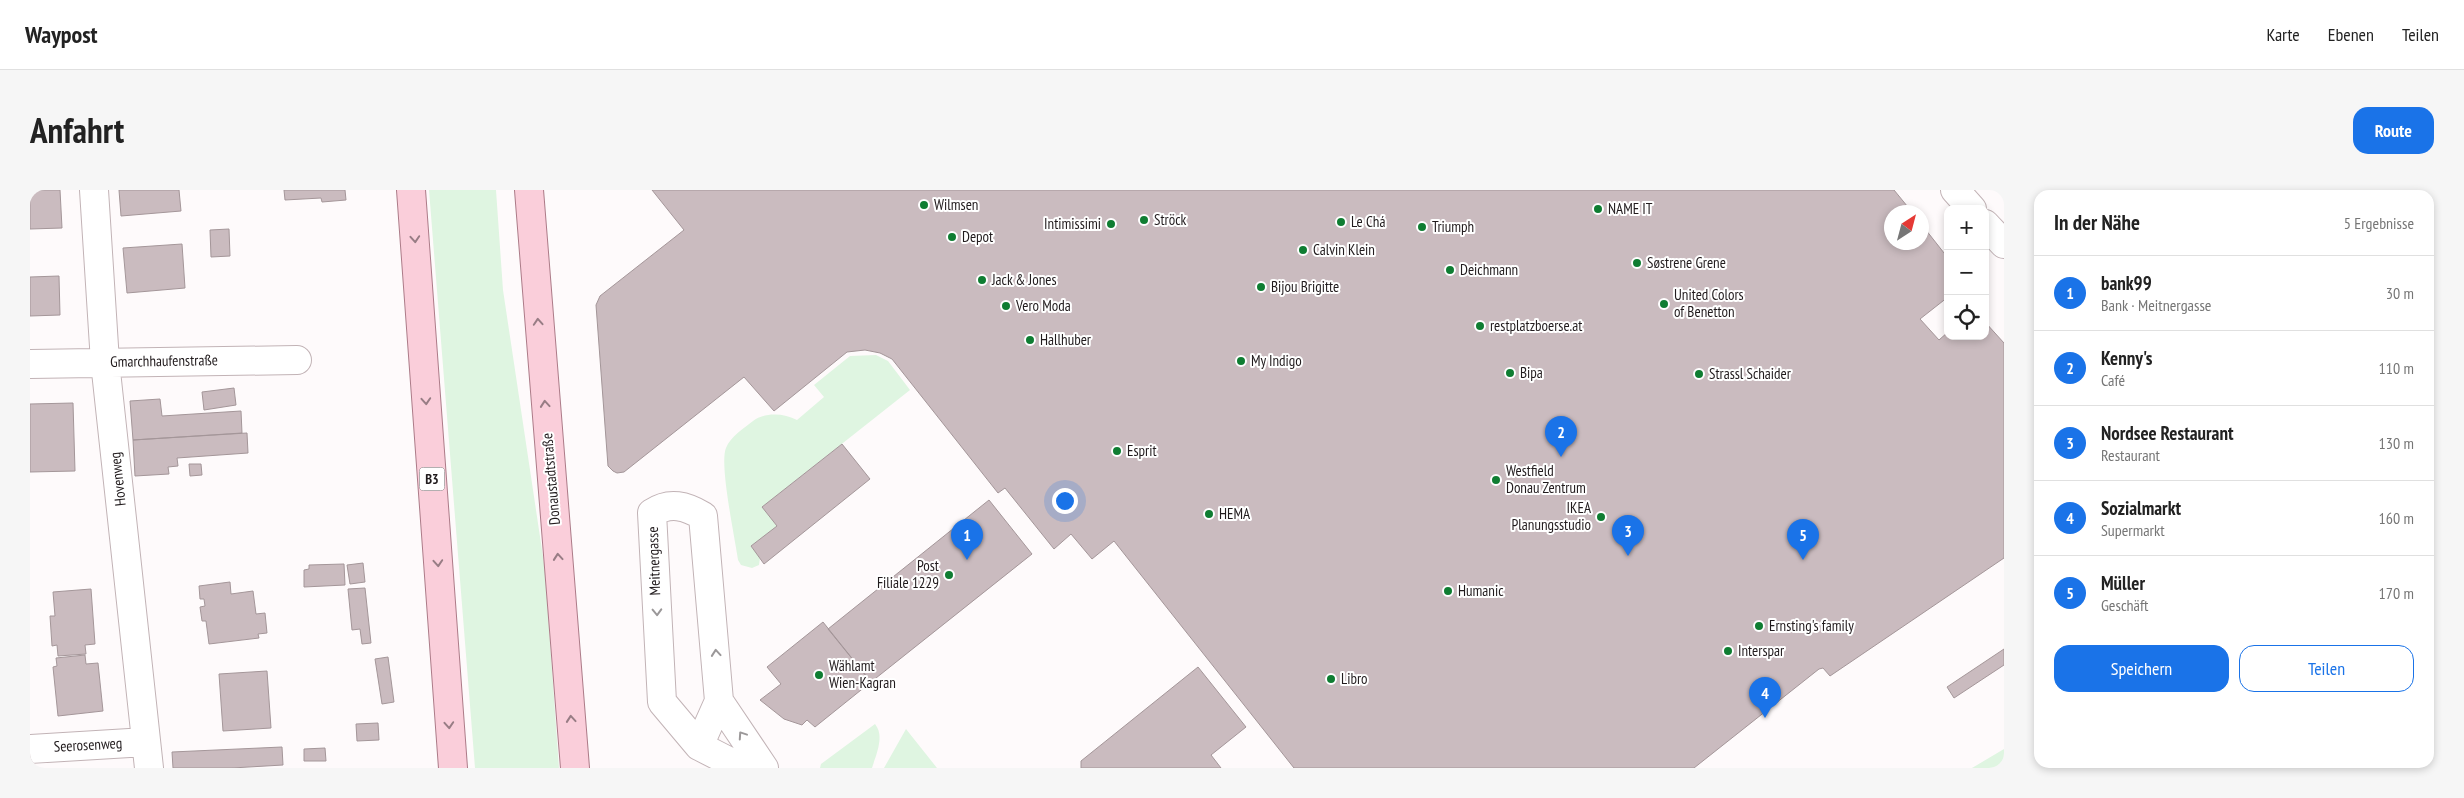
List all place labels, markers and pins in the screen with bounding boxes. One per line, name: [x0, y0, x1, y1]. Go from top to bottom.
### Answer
place label: Wilmsen: [934, 195, 978, 214]
marker: Wilmsen: [918, 199, 930, 211]
place label: NAME IT: [1608, 199, 1653, 218]
marker: NAME IT: [1592, 203, 1604, 215]
place label: Ströck: [1154, 210, 1186, 229]
place label: Le Chá: [1351, 212, 1385, 231]
place label: Intimissimi: [1044, 214, 1101, 233]
marker: Ströck: [1138, 214, 1150, 226]
marker: Le Chá: [1335, 216, 1347, 228]
place label: Triumph: [1432, 217, 1474, 236]
marker: Intimissimi: [1105, 218, 1117, 230]
marker: Triumph: [1416, 221, 1428, 233]
place label: Depot: [962, 227, 993, 246]
marker: Depot: [946, 231, 958, 243]
place label: Calvin Klein: [1313, 240, 1375, 259]
marker: Calvin Klein: [1297, 244, 1309, 256]
place label: Søstrene Grene: [1647, 253, 1726, 272]
marker: Søstrene Grene: [1631, 257, 1643, 269]
place label: Deichmann: [1460, 260, 1518, 279]
marker: Deichmann: [1444, 264, 1456, 276]
place label: Jack & Jones: [991, 270, 1057, 289]
marker: Jack & Jones: [976, 274, 988, 286]
place label: Bijou Brigitte: [1271, 277, 1339, 296]
marker: Bijou Brigitte: [1255, 281, 1267, 293]
place label: United Colors of Benetton: [1674, 285, 1744, 321]
place label: Vero Moda: [1015, 296, 1071, 315]
marker: United Colors of Benetton: [1658, 298, 1670, 310]
marker: Vero Moda: [1000, 300, 1012, 312]
place label: restplatzboerse.at: [1490, 316, 1582, 335]
marker: restplatzboerse.at: [1474, 320, 1486, 332]
place label: Hallhuber: [1040, 330, 1092, 349]
marker: Hallhuber: [1024, 334, 1036, 346]
place label: My Indigo: [1251, 351, 1302, 370]
marker: My Indigo: [1235, 355, 1247, 367]
place label: Bipa: [1520, 363, 1543, 382]
place label: Strassl Schaider: [1709, 364, 1792, 383]
marker: Bipa: [1504, 367, 1516, 379]
marker: Strassl Schaider: [1693, 368, 1705, 380]
pin: 2: [1545, 416, 1577, 457]
place label: Esprit: [1127, 441, 1157, 460]
marker: Esprit: [1111, 445, 1123, 457]
place label: Westfield Donau Zentrum: [1506, 461, 1586, 497]
marker: Westfield Donau Zentrum: [1490, 474, 1502, 486]
place label: IKEA Planungsstudio: [1512, 498, 1592, 534]
place label: HEMA: [1219, 504, 1251, 523]
marker: HEMA: [1203, 508, 1215, 520]
marker: IKEA Planungsstudio: [1595, 511, 1607, 523]
pin: 3: [1612, 515, 1644, 556]
pin: 1: [951, 519, 983, 560]
pin: 5: [1787, 519, 1819, 560]
place label: Post Filiale 1229: [877, 556, 939, 592]
marker: Post Filiale 1229: [943, 569, 955, 581]
place label: Humanic: [1458, 581, 1504, 600]
marker: Humanic: [1442, 585, 1454, 597]
place label: Ernsting's family: [1769, 616, 1854, 635]
marker: Ernsting's family: [1753, 620, 1765, 632]
place label: Interspar: [1738, 641, 1785, 660]
marker: Interspar: [1722, 645, 1734, 657]
place label: Wählamt Wien-Kagran: [829, 656, 896, 692]
marker: Wählamt Wien-Kagran: [813, 669, 825, 681]
place label: Libro: [1341, 669, 1368, 688]
marker: Libro: [1325, 673, 1337, 685]
pin: 4: [1749, 677, 1781, 718]

